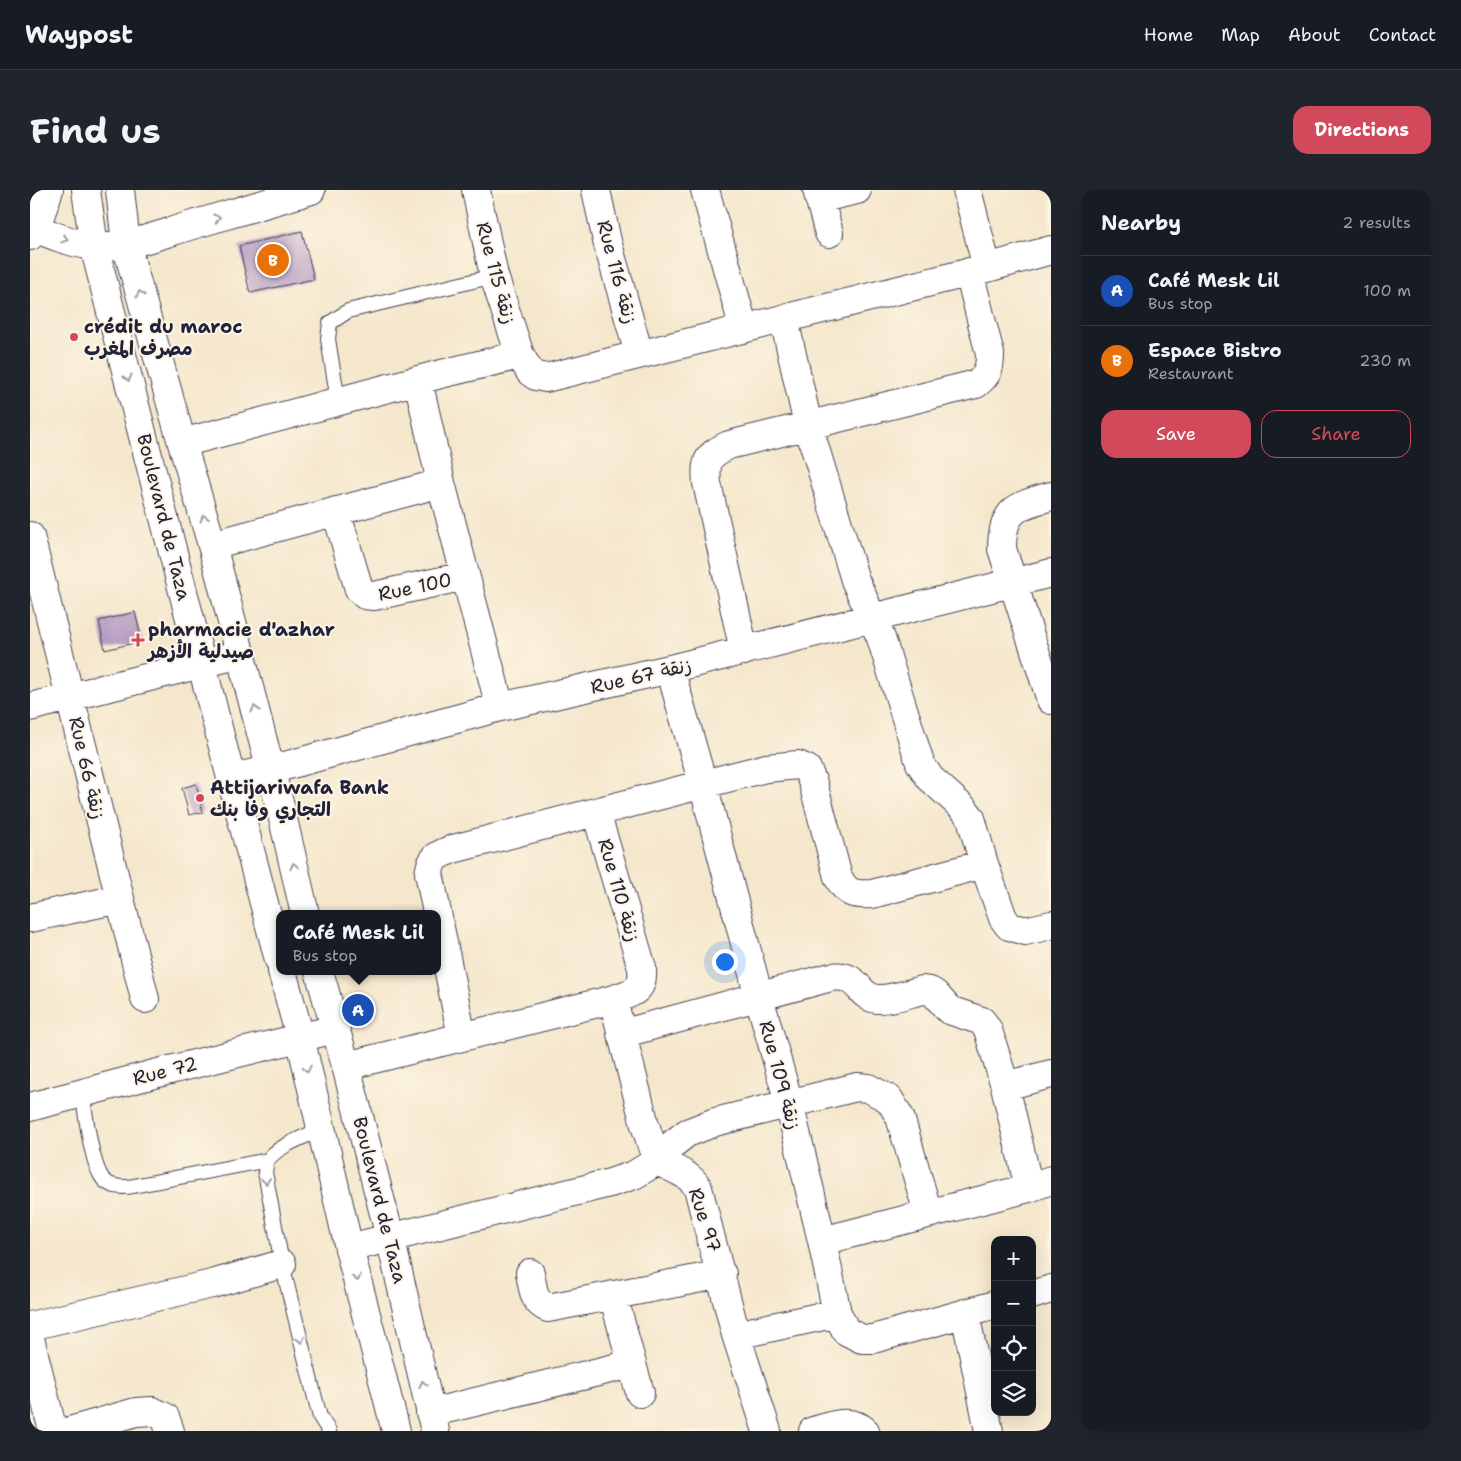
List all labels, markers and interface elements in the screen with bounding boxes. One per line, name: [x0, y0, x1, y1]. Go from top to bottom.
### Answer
text: Waypost: [25, 19, 133, 51]
text: Home: [1144, 23, 1193, 47]
text: Map: [1221, 23, 1260, 47]
text: About: [1288, 23, 1341, 47]
text: Contact: [1369, 23, 1436, 47]
button: Directions: [1293, 106, 1431, 154]
text: Find us: [30, 107, 161, 154]
text: Nearby: [1101, 209, 1181, 237]
text: 2 results: [1342, 212, 1411, 233]
one-way arrow: [213, 213, 221, 223]
street label: Rue 116 زنقة: [591, 217, 643, 327]
street label: Rue 115 زنقة: [470, 219, 522, 327]
one-way arrow: [60, 233, 68, 243]
pin: B: [257, 241, 289, 279]
text: Café Mesk Lil: [1148, 268, 1280, 293]
text: A: [1111, 280, 1123, 301]
text: 100 m: [1363, 280, 1411, 301]
one-way arrow: [135, 290, 146, 299]
text: Bus stop: [1148, 293, 1213, 314]
place label: crédit du maroc مصرف المغرب: [84, 314, 243, 361]
marker: crédit du maroc مصرف المغرب: [68, 331, 80, 343]
text: Espace Bistro: [1148, 338, 1282, 363]
text: B: [1112, 350, 1122, 371]
text: 230 m: [1359, 350, 1411, 371]
text: Restaurant: [1148, 363, 1234, 384]
one-way arrow: [122, 373, 133, 382]
button: Save: [1101, 410, 1251, 458]
button: Share: [1261, 410, 1411, 458]
street label: Boulevard de Taza: [131, 431, 197, 603]
one-way arrow: [200, 514, 210, 522]
street label: Rue 100: [376, 567, 454, 607]
place label: pharmacie d'azhar صيدلية الأزهر: [146, 617, 335, 664]
marker: pharmacie d'azhar صيدلية الأزهر: [132, 634, 144, 646]
street label: Rue 67 زنقة: [588, 652, 694, 700]
one-way arrow: [250, 705, 260, 713]
street label: Rue 66 زنقة: [63, 714, 111, 822]
place label: Attijariwafa Bank التجاري وفا بنك: [210, 775, 389, 824]
marker: Attijariwafa Bank التجاري وفا بنك: [194, 792, 206, 804]
street label: Rue 110 زنقة: [592, 835, 646, 945]
one-way arrow: [289, 862, 300, 871]
popup: [276, 910, 441, 975]
text: Café Mesk Lil: [293, 920, 424, 945]
text: Bus stop: [293, 945, 357, 966]
your location: [712, 949, 738, 975]
pin: A: [342, 991, 374, 1029]
street label: Rue 109 زنقة: [753, 1018, 807, 1132]
street label: Rue 72: [130, 1051, 200, 1091]
one-way arrow: [301, 1065, 312, 1074]
street label: Boulevard de Taza: [347, 1114, 413, 1286]
one-way arrow: [261, 1177, 271, 1185]
street label: Rue 97: [683, 1185, 727, 1255]
map controls: [991, 1236, 1036, 1416]
button: +: [991, 1236, 1036, 1281]
one-way arrow: [351, 1274, 362, 1283]
button: −: [991, 1281, 1036, 1326]
button: locate: [991, 1326, 1036, 1371]
one-way arrow: [295, 1335, 306, 1344]
button: layers: [991, 1371, 1036, 1416]
one-way arrow: [418, 1379, 429, 1388]

